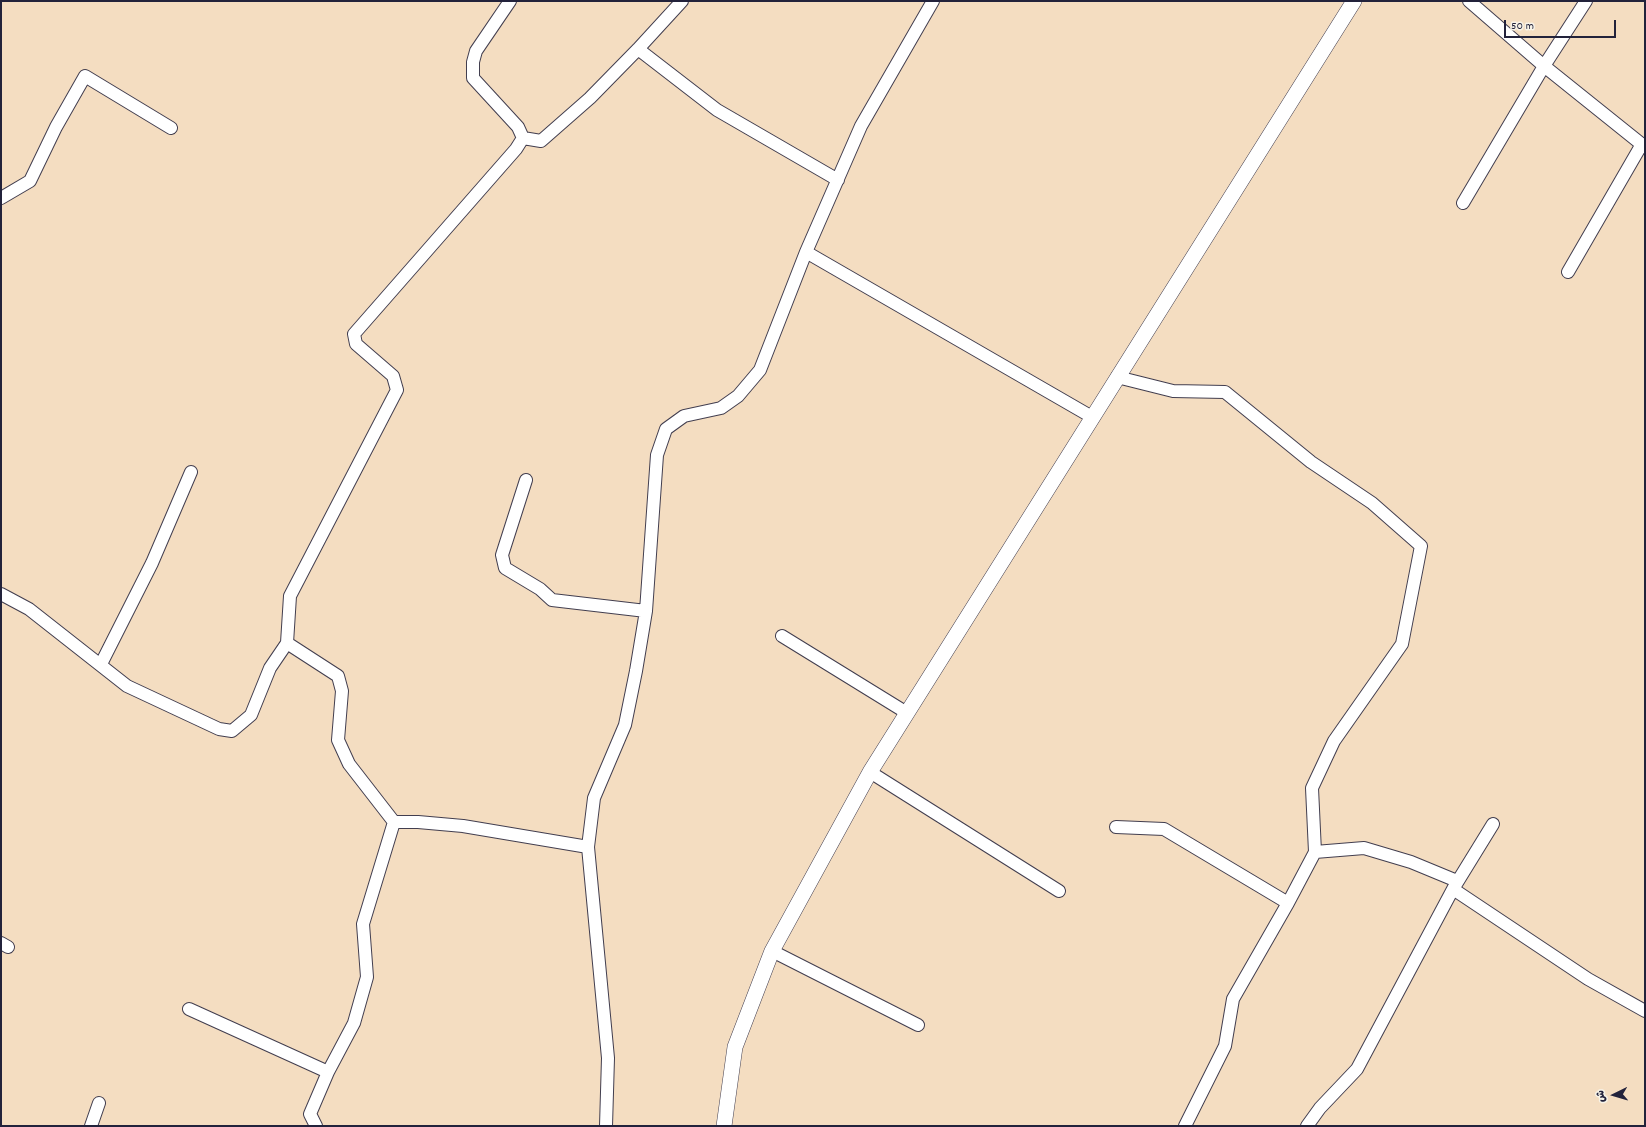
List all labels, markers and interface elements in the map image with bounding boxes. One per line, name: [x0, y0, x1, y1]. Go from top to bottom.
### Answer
scale bar: [1506, 12, 1618, 38]
text: 50 m: [1511, 18, 1534, 35]
north arrow: [1594, 1075, 1634, 1115]
text: ش: [1594, 1089, 1611, 1103]

